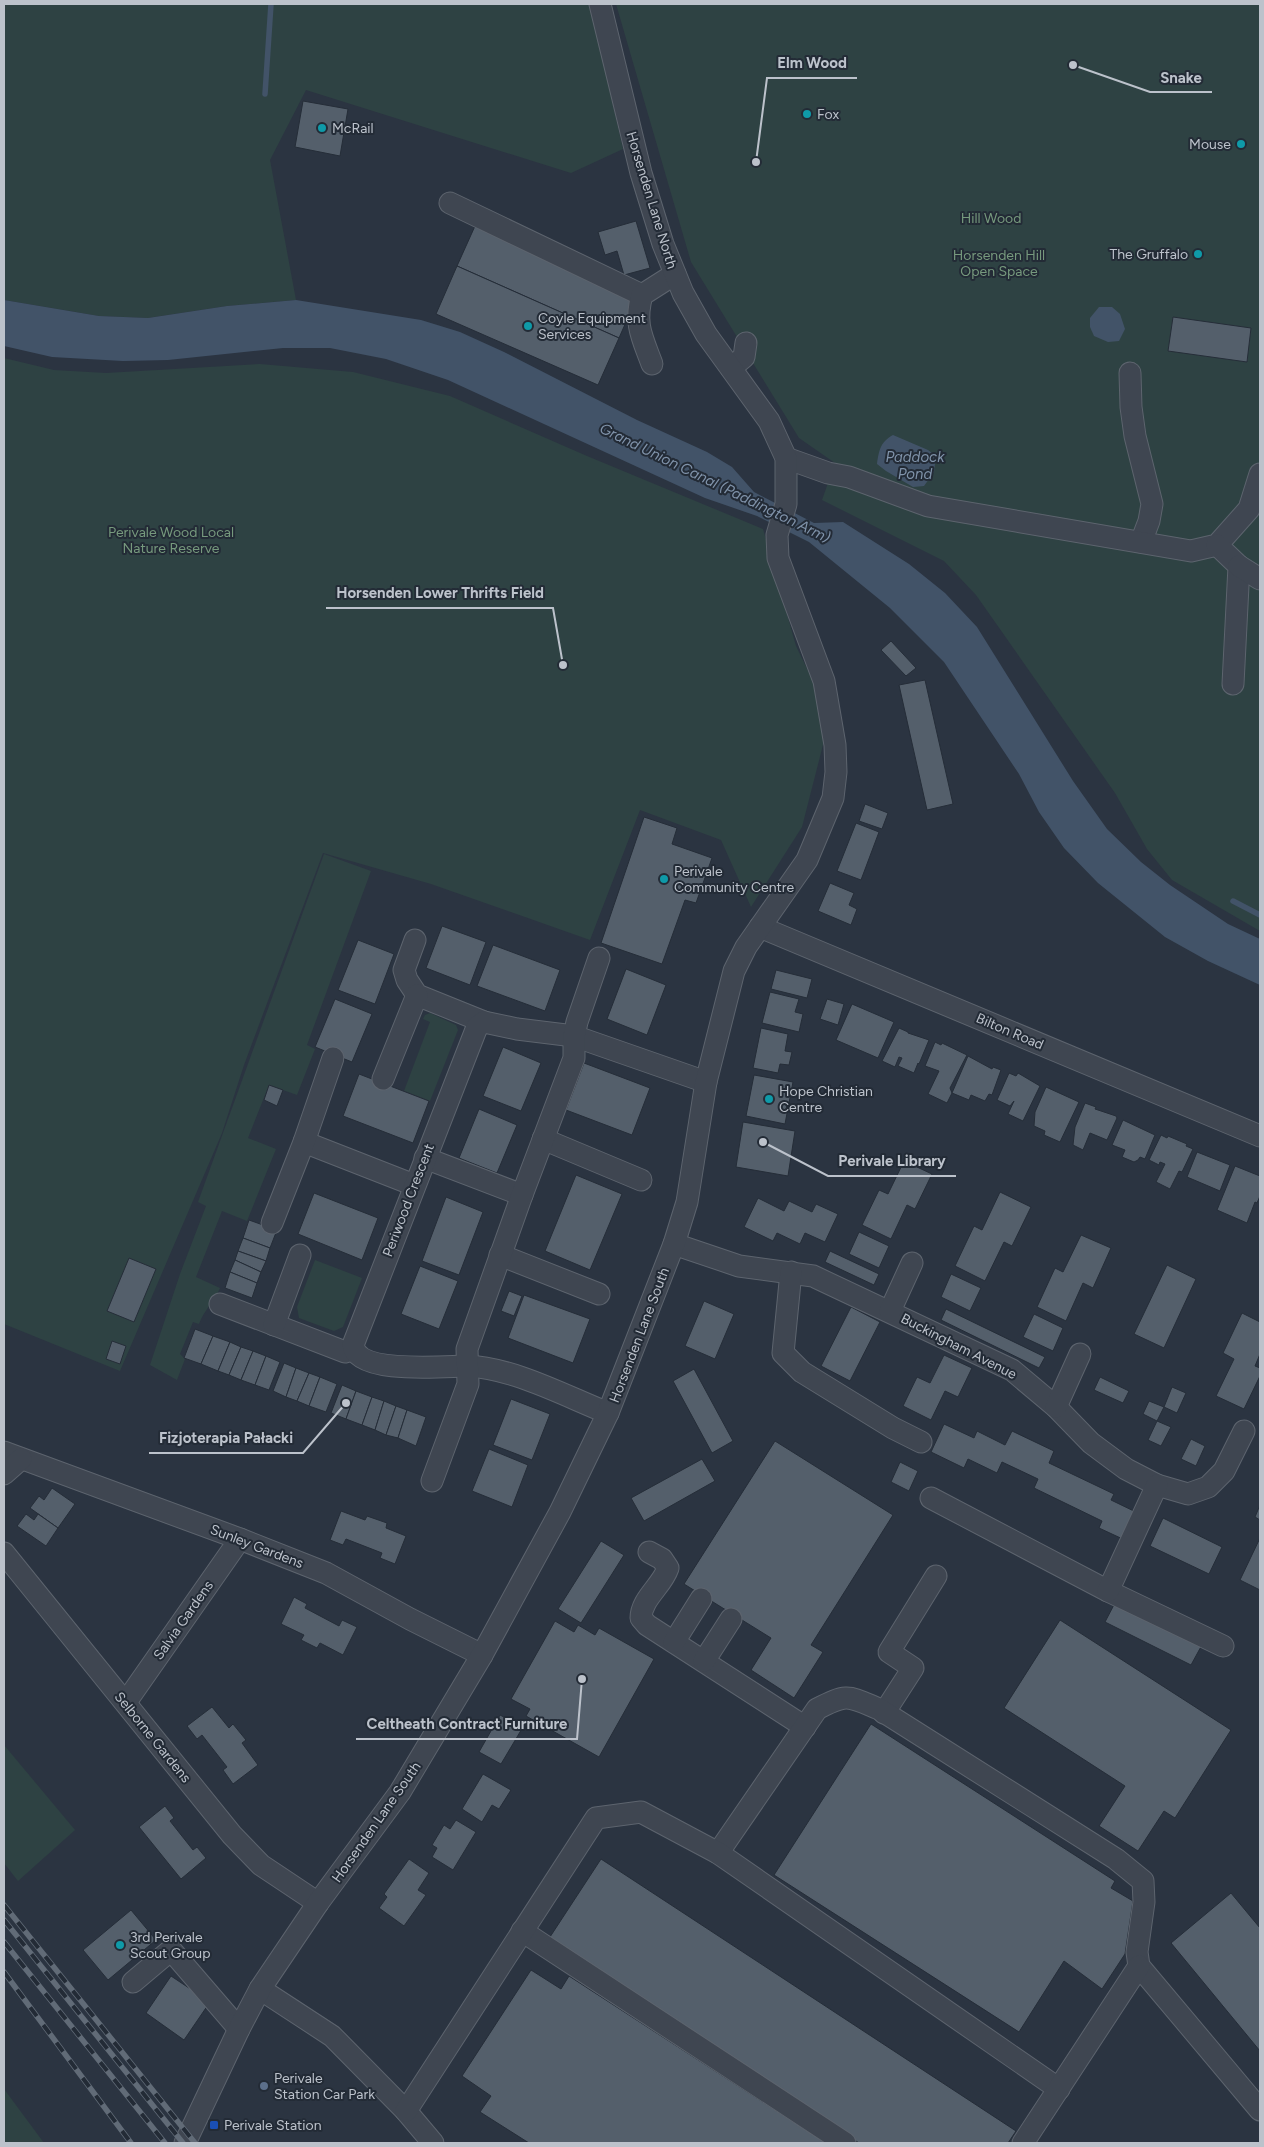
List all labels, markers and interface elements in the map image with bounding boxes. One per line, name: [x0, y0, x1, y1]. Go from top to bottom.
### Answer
callout: Elm Wood: [767, 48, 857, 78]
text: Elm Wood: [777, 54, 847, 72]
callout: Snake: [1150, 62, 1212, 92]
text: Snake: [1160, 69, 1202, 87]
place label: Fox: [817, 106, 840, 123]
marker: Fox: [801, 108, 813, 120]
place label: McRail: [332, 120, 374, 137]
marker: McRail: [316, 122, 328, 134]
street label: Horsenden Lane North: [623, 129, 681, 271]
place label: Mouse: [1189, 136, 1231, 153]
marker: Mouse: [1235, 138, 1247, 150]
park label: Hill Wood: [961, 210, 1021, 227]
place label: The Gruffalo: [1110, 246, 1188, 263]
park label: Horsenden Hill Open Space: [953, 247, 1045, 280]
marker: The Gruffalo: [1192, 248, 1204, 260]
place label: Coyle Equipment Services: [538, 310, 646, 343]
marker: Coyle Equipment Services: [522, 320, 534, 332]
water label: Grand Union Canal (Paddington Arm): [597, 419, 833, 547]
water label: Paddock Pond: [885, 448, 945, 483]
park label: Perivale Wood Local Nature Reserve: [108, 524, 234, 557]
callout: Horsenden Lower Thrifts Field: [326, 578, 553, 608]
text: Horsenden Lower Thrifts Field: [336, 584, 544, 602]
place label: Perivale Community Centre: [674, 863, 795, 896]
marker: Perivale Community Centre: [658, 873, 670, 885]
street label: Bilton Road: [973, 1010, 1046, 1053]
place label: Hope Christian Centre: [779, 1083, 873, 1116]
marker: Hope Christian Centre: [763, 1093, 775, 1105]
street label: Periwood Crescent: [379, 1141, 438, 1259]
callout: Perivale Library: [828, 1146, 956, 1176]
text: Perivale Library: [838, 1152, 946, 1170]
street label: Horsenden Lane South: [606, 1265, 673, 1405]
street label: Buckingham Avenue: [898, 1310, 1020, 1383]
callout: Fizjoterapia Pałacki: [149, 1423, 303, 1453]
text: Fizjoterapia Pałacki: [159, 1429, 293, 1447]
street label: Sunley Gardens: [208, 1521, 306, 1572]
street label: Salvia Gardens: [150, 1577, 217, 1663]
street label: Selborne Gardens: [111, 1688, 194, 1786]
callout: Celtheath Contract Furniture: [356, 1709, 577, 1739]
text: Celtheath Contract Furniture: [367, 1715, 568, 1733]
street label: Horsenden Lane South: [328, 1759, 425, 1886]
place label: 3rd Perivale Scout Group: [130, 1929, 210, 1962]
marker: 3rd Perivale Scout Group: [114, 1939, 126, 1951]
place label: Perivale Station Car Park: [274, 2070, 375, 2103]
marker: Perivale Station Car Park: [258, 2080, 270, 2092]
place label: Perivale Station: [224, 2117, 322, 2134]
marker: Perivale Station: [208, 2119, 220, 2131]

